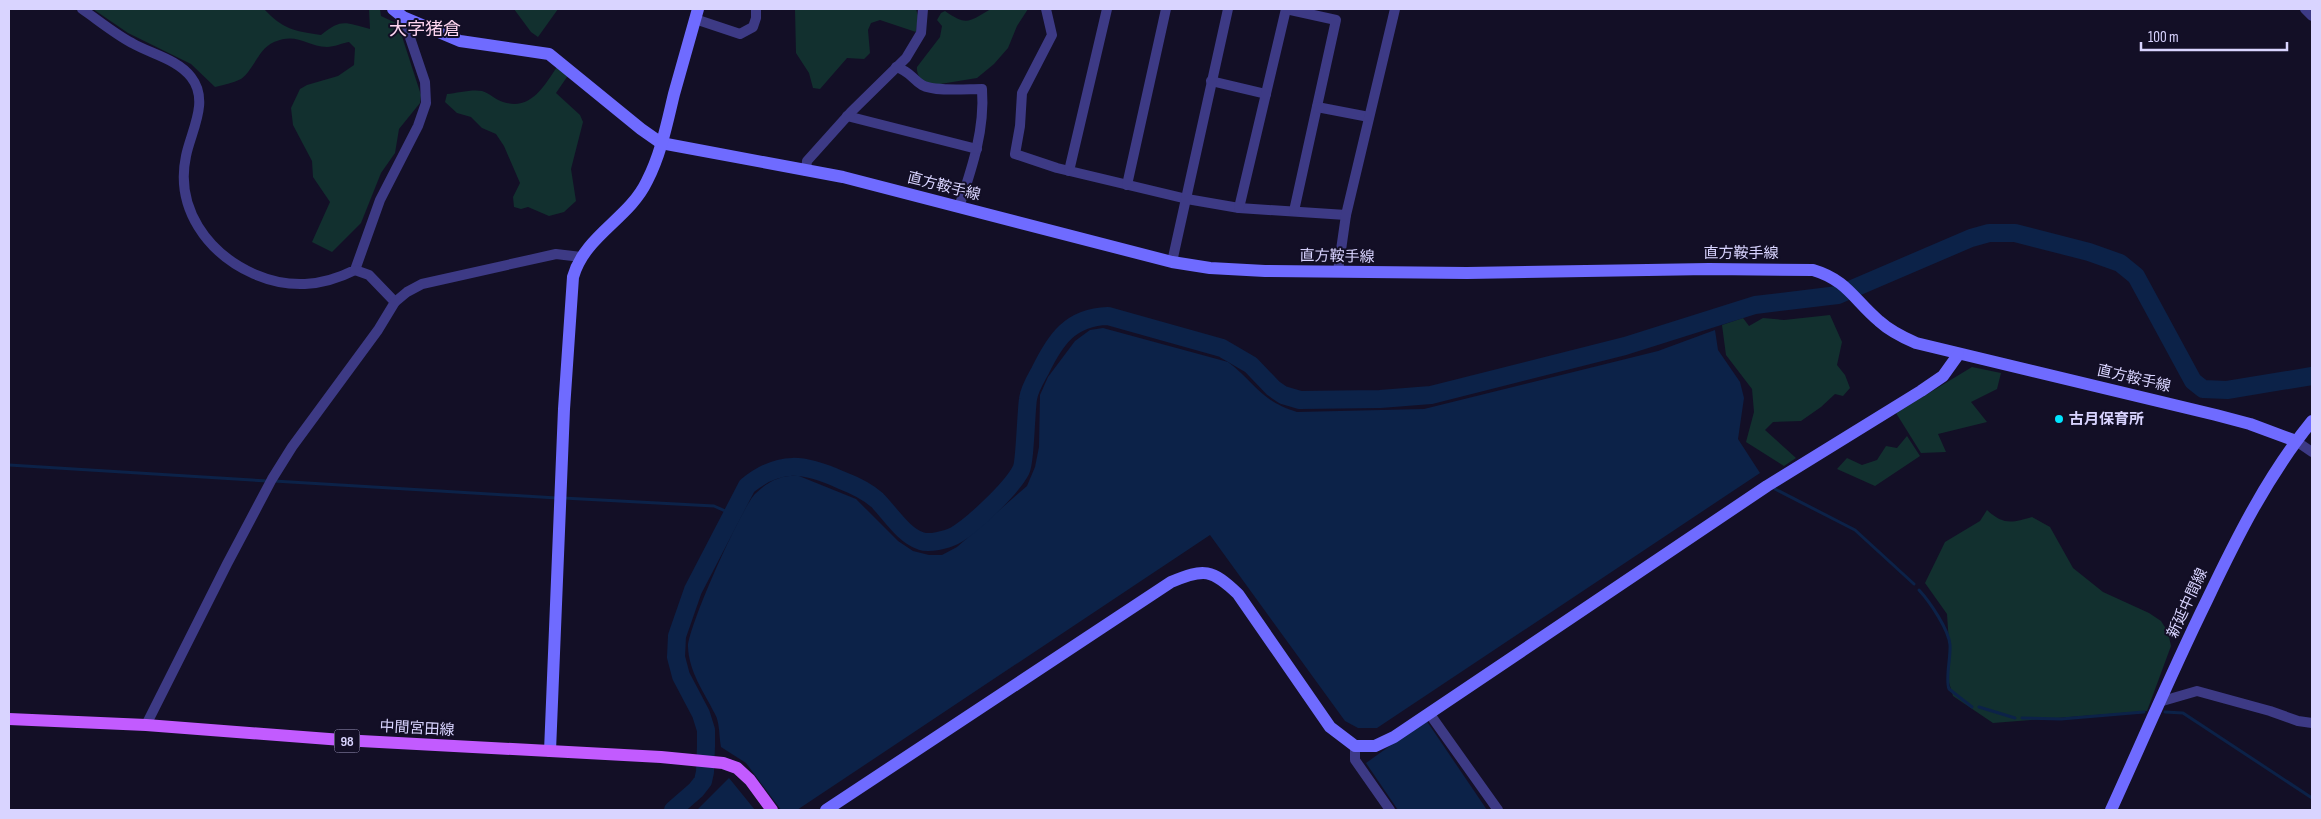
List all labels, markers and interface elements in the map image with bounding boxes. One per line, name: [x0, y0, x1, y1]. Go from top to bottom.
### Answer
district label: 大字猪倉: [389, 19, 461, 40]
scale bar: [2141, 20, 2287, 52]
text: 100 m: [2148, 28, 2179, 47]
street label: 直方鞍手線: [905, 168, 983, 205]
street label: 直方鞍手線: [1703, 244, 1779, 263]
street label: 直方鞍手線: [1299, 246, 1375, 267]
street label: 直方鞍手線: [2095, 361, 2173, 396]
place label: 古月保育所: [2069, 410, 2144, 429]
marker: 古月保育所: [2053, 413, 2065, 425]
street label: 新延中間線: [2163, 565, 2212, 641]
street label: 中間宮田線: [379, 717, 455, 740]
road number: 98: [334, 729, 360, 752]

